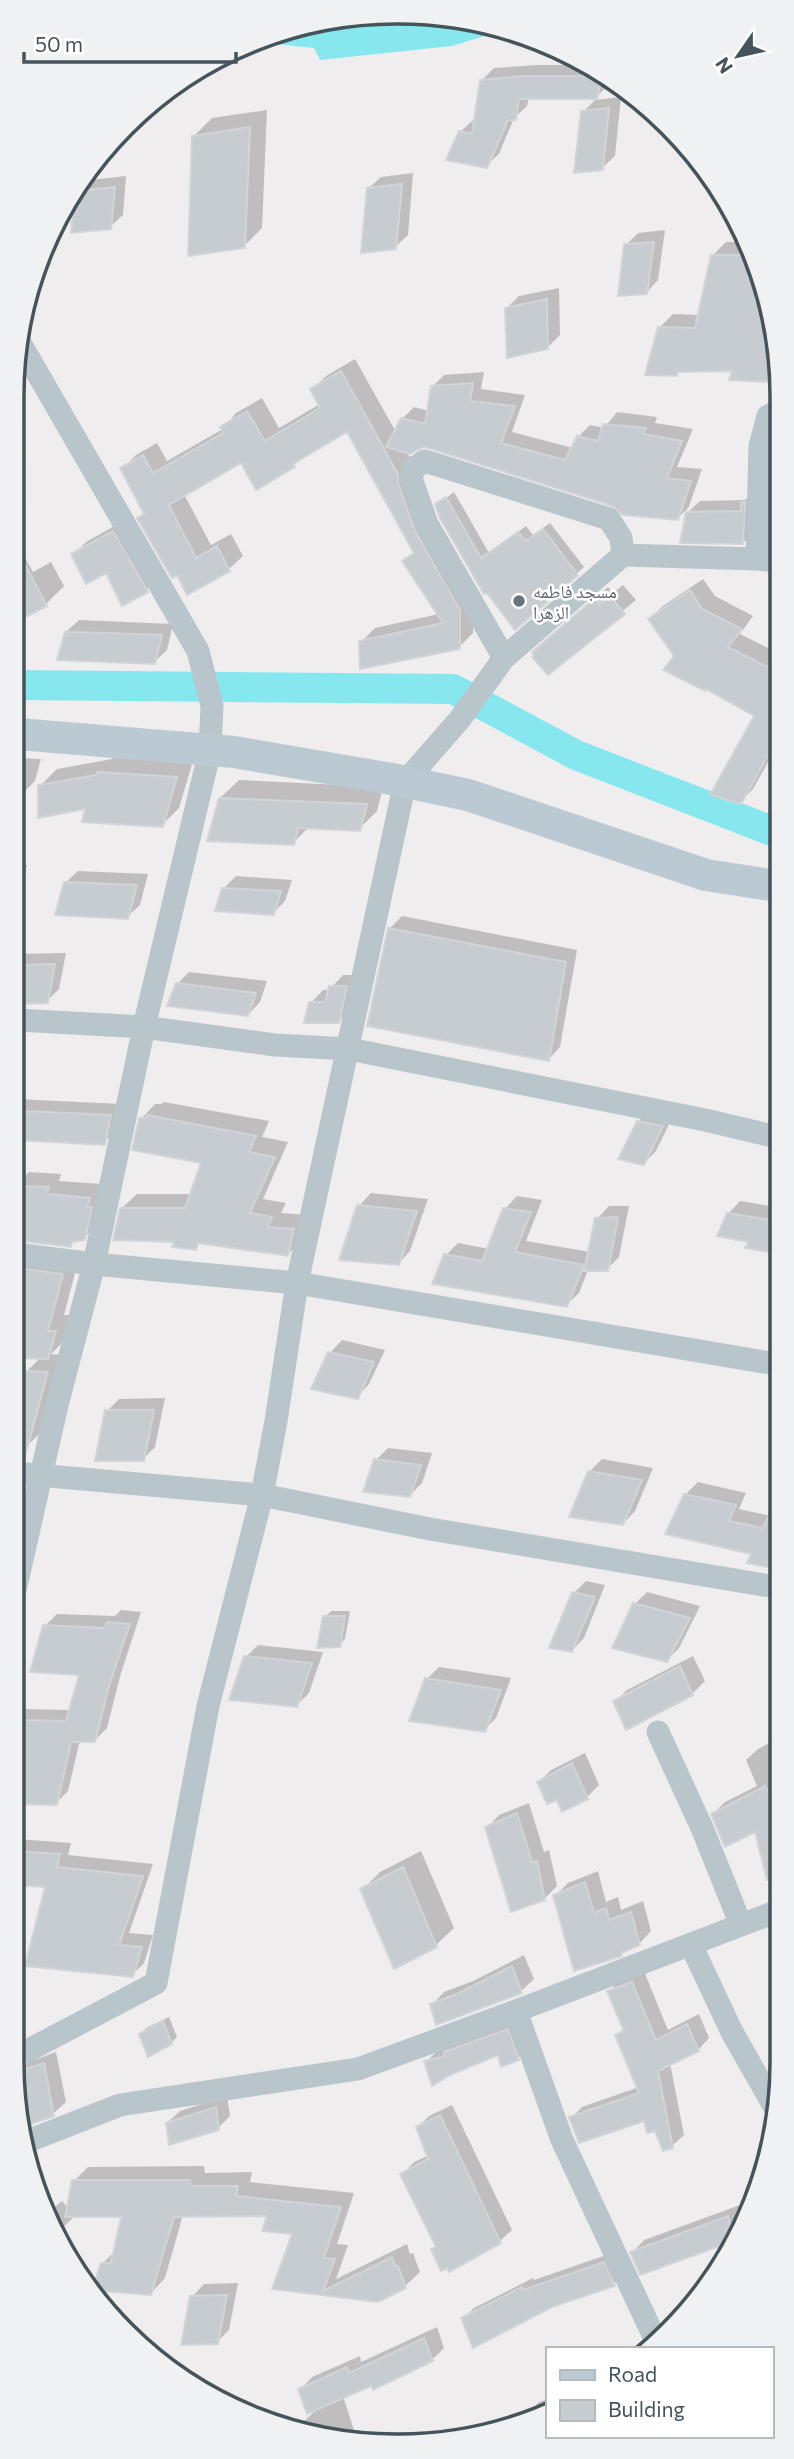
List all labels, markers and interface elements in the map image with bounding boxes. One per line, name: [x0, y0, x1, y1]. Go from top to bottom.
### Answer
scale bar: [24, 21, 236, 65]
north arrow: [703, 21, 773, 91]
text: 50 m: [35, 31, 83, 56]
text: N: [710, 53, 737, 78]
place label: مسجد فاطمه الزهرا: [533, 580, 617, 623]
marker: مسجد فاطمه الزهرا: [511, 593, 527, 609]
legend: [546, 2347, 773, 2438]
text: Road: [608, 2361, 657, 2386]
text: Building: [608, 2396, 685, 2421]

